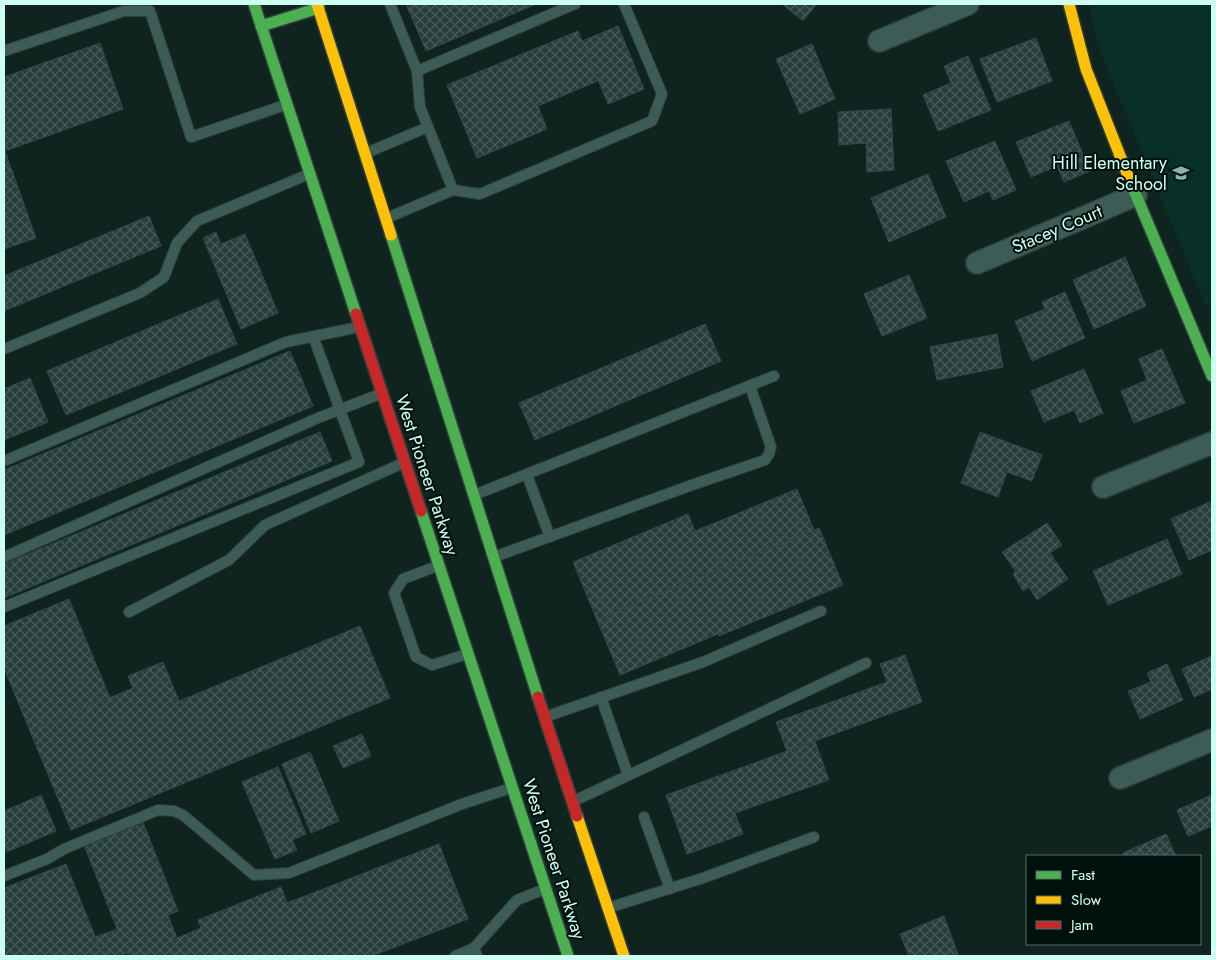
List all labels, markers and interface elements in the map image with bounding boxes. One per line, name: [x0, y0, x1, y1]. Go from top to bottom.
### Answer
place label: Hill Elementary School: [1052, 150, 1167, 197]
school or university icon: Hill Elementary School: [1171, 163, 1191, 183]
street label: Stacey Court: [1008, 198, 1107, 260]
street label: West Pioneer Parkway: [389, 391, 465, 559]
street label: West Pioneer Parkway: [516, 775, 592, 943]
legend: [1026, 855, 1201, 945]
text: Fast: [1071, 864, 1095, 886]
text: Slow: [1071, 889, 1102, 911]
text: Jam: [1069, 914, 1094, 936]

